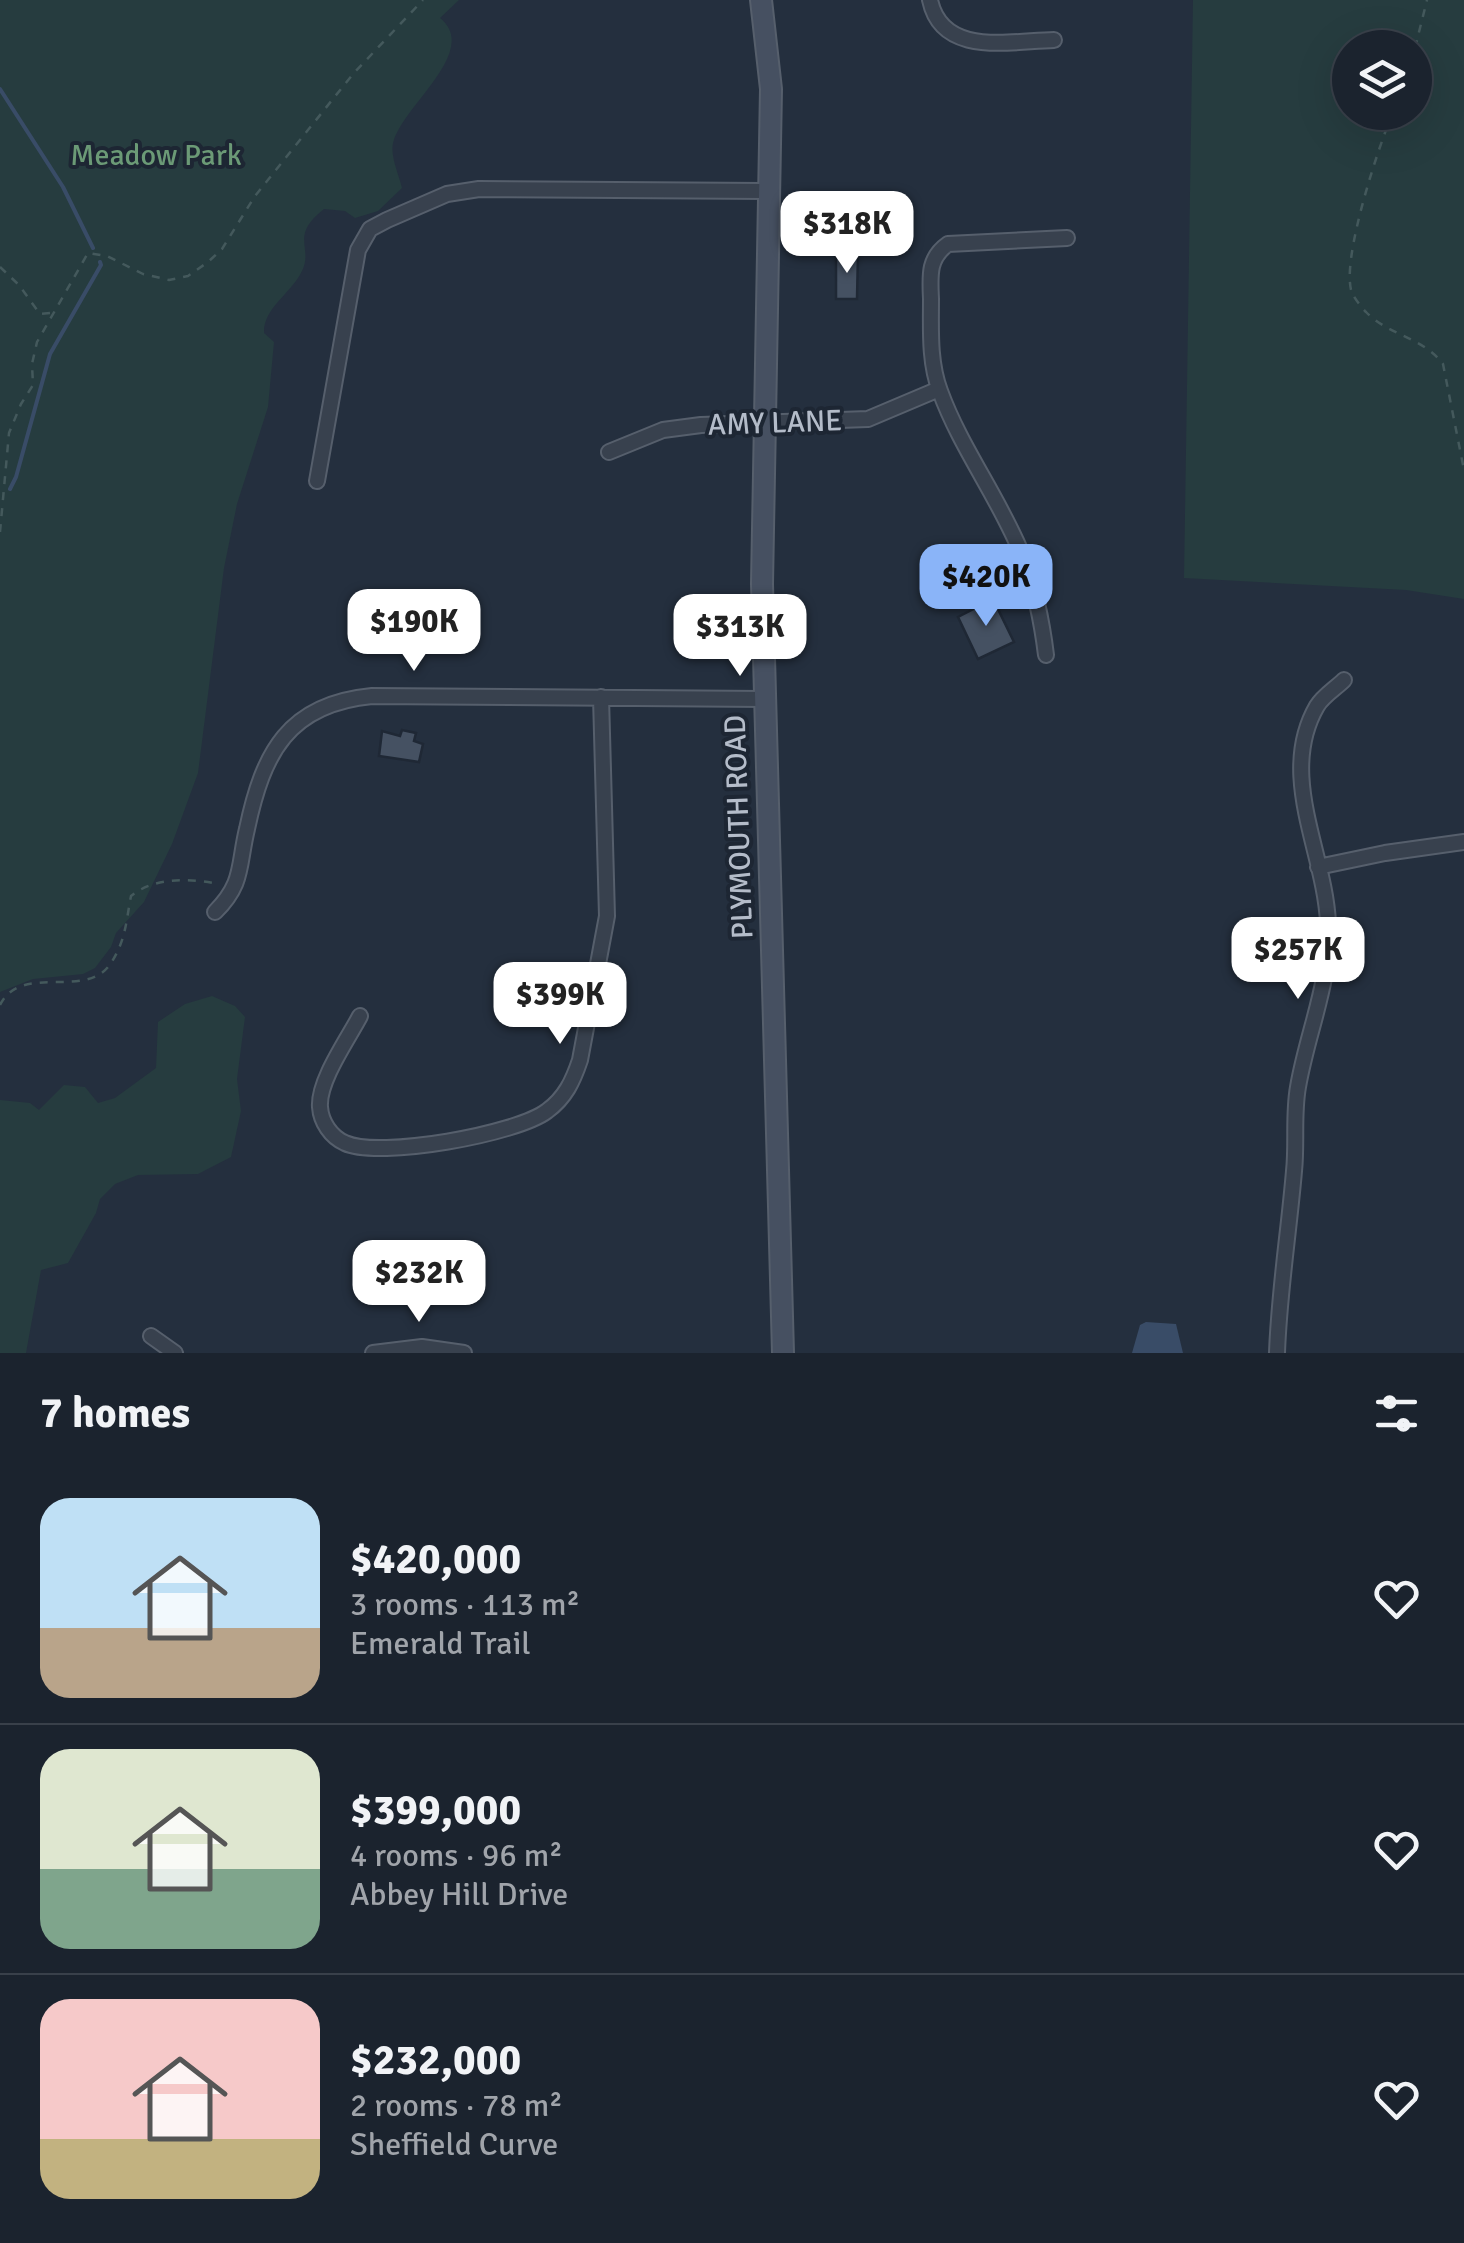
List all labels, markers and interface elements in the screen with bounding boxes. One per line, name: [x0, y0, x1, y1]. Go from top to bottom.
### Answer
map controls: [1332, 30, 1432, 130]
button: layers: [1332, 30, 1432, 130]
park label: Meadow Park: [70, 137, 242, 174]
pin: $318K: [777, 191, 917, 276]
text: $318K: [803, 204, 891, 243]
street label: AMY LANE: [707, 402, 843, 444]
pin: $420K: [916, 544, 1056, 629]
text: $420K: [942, 557, 1030, 596]
pin: $190K: [344, 589, 484, 674]
pin: $313K: [670, 594, 810, 679]
text: $190K: [370, 602, 458, 641]
text: $313K: [696, 607, 784, 646]
street label: PLYMOUTH ROAD: [717, 714, 761, 940]
pin: $257K: [1228, 917, 1368, 1002]
text: $257K: [1254, 930, 1342, 969]
pin: $399K: [490, 962, 630, 1047]
text: $399K: [516, 975, 604, 1014]
pin: $232K: [349, 1240, 489, 1325]
text: $232K: [375, 1253, 463, 1292]
icon: filters: [1369, 1386, 1424, 1441]
text: 7 homes: [40, 1388, 190, 1439]
text: $420,000: [350, 1534, 521, 1585]
icon: home: [120, 1538, 240, 1658]
icon: heart: [1369, 1571, 1424, 1626]
text: 3 rooms · 113 m²: [350, 1585, 580, 1624]
text: Emerald Trail: [350, 1624, 531, 1663]
text: $399,000: [350, 1785, 521, 1836]
icon: home: [120, 1789, 240, 1909]
icon: heart: [1369, 1822, 1424, 1877]
text: 4 rooms · 96 m²: [350, 1836, 563, 1875]
text: Abbey Hill Drive: [350, 1875, 568, 1914]
text: $232,000: [350, 2035, 521, 2086]
icon: home: [120, 2039, 240, 2159]
icon: heart: [1369, 2072, 1424, 2127]
text: 2 rooms · 78 m²: [350, 2086, 563, 2125]
text: Sheffield Curve: [350, 2125, 558, 2164]

